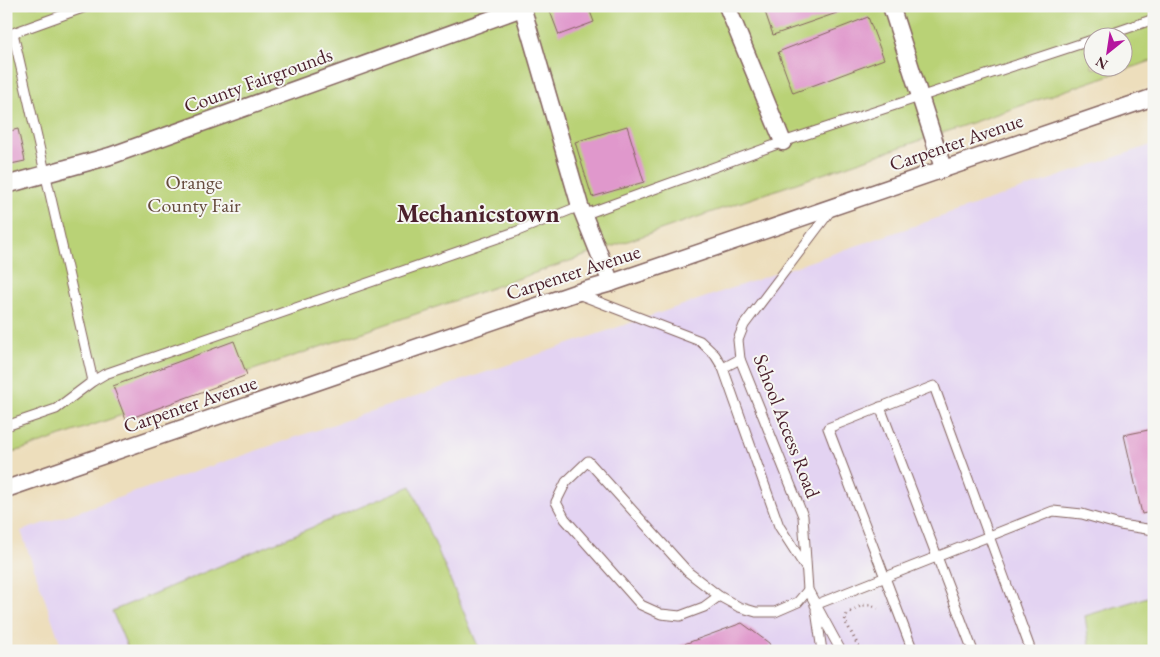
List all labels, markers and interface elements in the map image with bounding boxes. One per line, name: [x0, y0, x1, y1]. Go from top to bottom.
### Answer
north arrow: [1082, 28, 1132, 78]
street label: County Fairgrounds: [180, 41, 336, 119]
text: N: [1092, 52, 1111, 74]
street label: Carpenter Avenue: [886, 107, 1026, 177]
park label: Orange County Fair: [147, 169, 241, 218]
district label: Mechanicstown: [396, 197, 560, 229]
street label: Carpenter Avenue: [503, 238, 644, 306]
street label: School Access Road: [748, 350, 827, 502]
street label: Carpenter Avenue: [120, 369, 260, 439]

